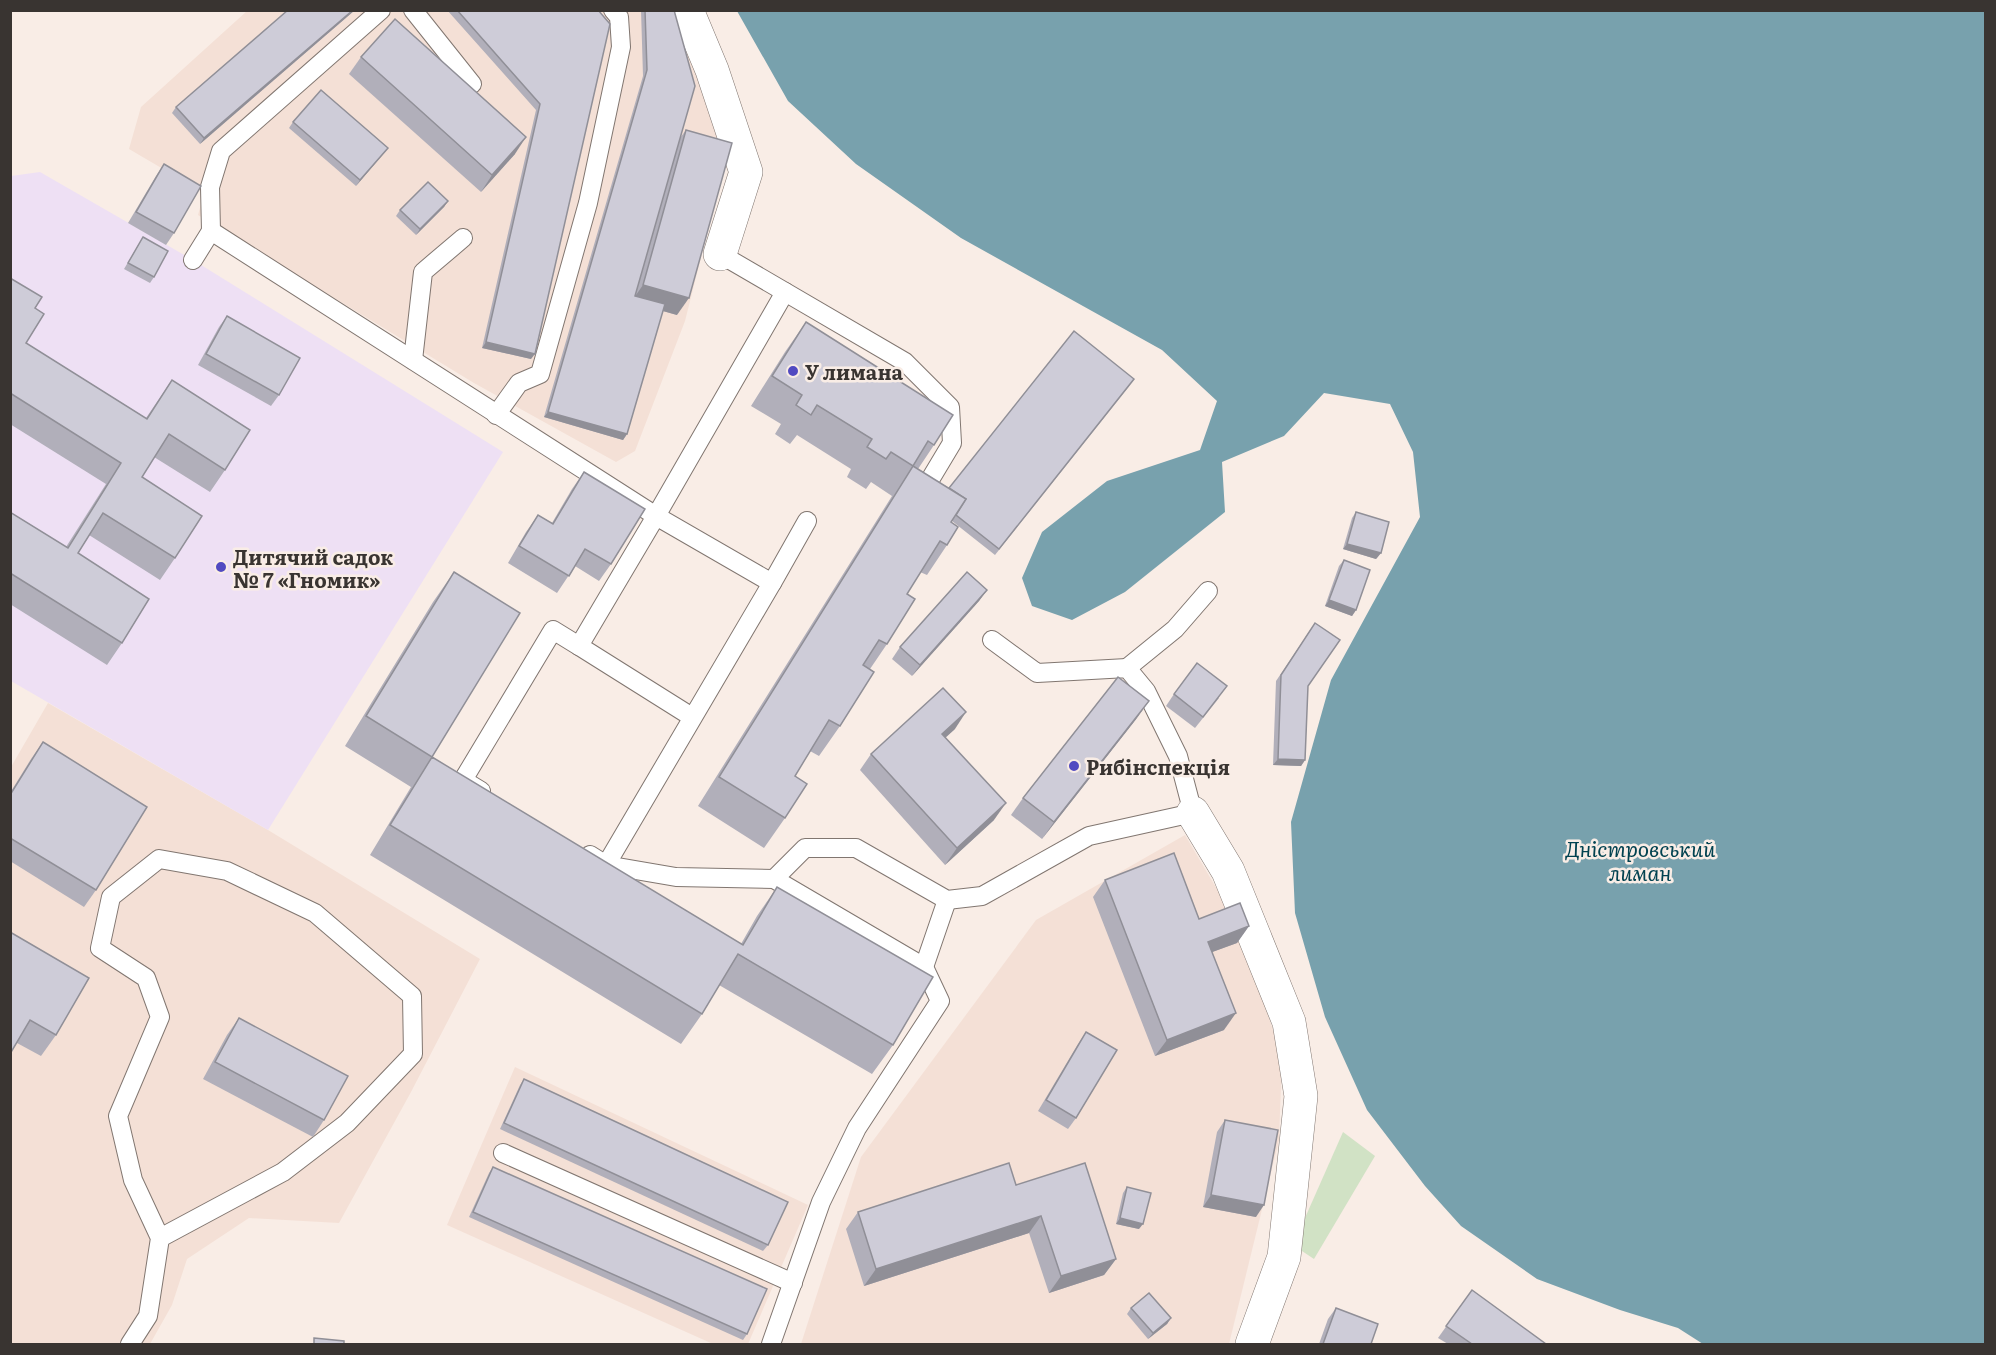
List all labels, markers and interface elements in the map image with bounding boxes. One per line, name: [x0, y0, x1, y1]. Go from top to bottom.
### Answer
place label: У лимана: [805, 356, 904, 386]
marker: У лимана: [786, 364, 800, 378]
place label: Дитячий садок № 7 «Гномик»: [233, 541, 393, 594]
marker: Дитячий садок № 7 «Гномик»: [214, 560, 228, 574]
place label: Рибінспекція: [1086, 751, 1230, 781]
marker: Рибінспекція: [1067, 759, 1081, 773]
water label: Дністровський лиман: [1565, 832, 1716, 887]

